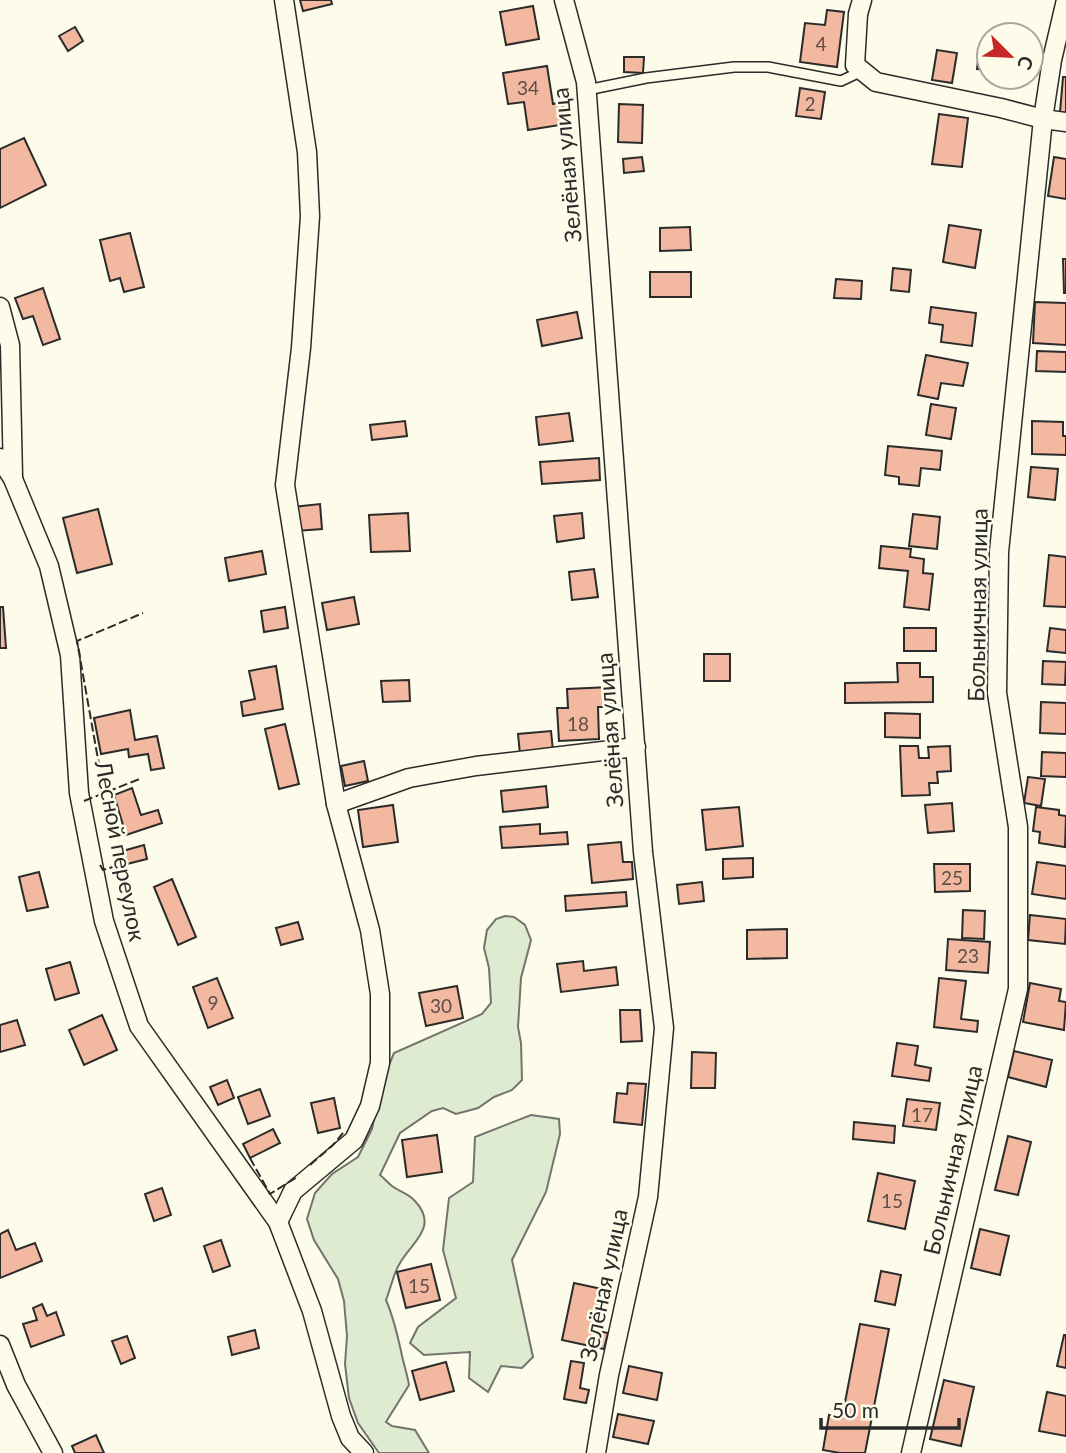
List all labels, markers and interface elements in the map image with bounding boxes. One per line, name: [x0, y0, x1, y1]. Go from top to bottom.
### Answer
north arrow: [975, 21, 1045, 91]
house number: 4: [815, 32, 827, 55]
text: С: [1013, 53, 1039, 74]
house number: 34: [517, 76, 539, 99]
street label: Зелёная улица: [545, 87, 587, 244]
house number: 2: [804, 92, 816, 115]
street label: Больничная улица: [961, 508, 993, 702]
street label: Зелёная улица: [590, 652, 628, 808]
house number: 18: [567, 712, 589, 735]
street label: Лесной переулок: [90, 757, 152, 944]
house number: 25: [941, 866, 963, 889]
house number: 23: [957, 944, 979, 967]
house number: 9: [207, 991, 219, 1014]
house number: 30: [430, 994, 452, 1017]
street label: Больничная улица: [917, 1062, 987, 1257]
house number: 17: [911, 1103, 933, 1126]
house number: 15: [881, 1189, 903, 1212]
street label: Зелёная улица: [573, 1206, 633, 1364]
house number: 15: [408, 1274, 430, 1297]
scale bar: [821, 1386, 959, 1430]
text: 50 m: [832, 1397, 879, 1422]

